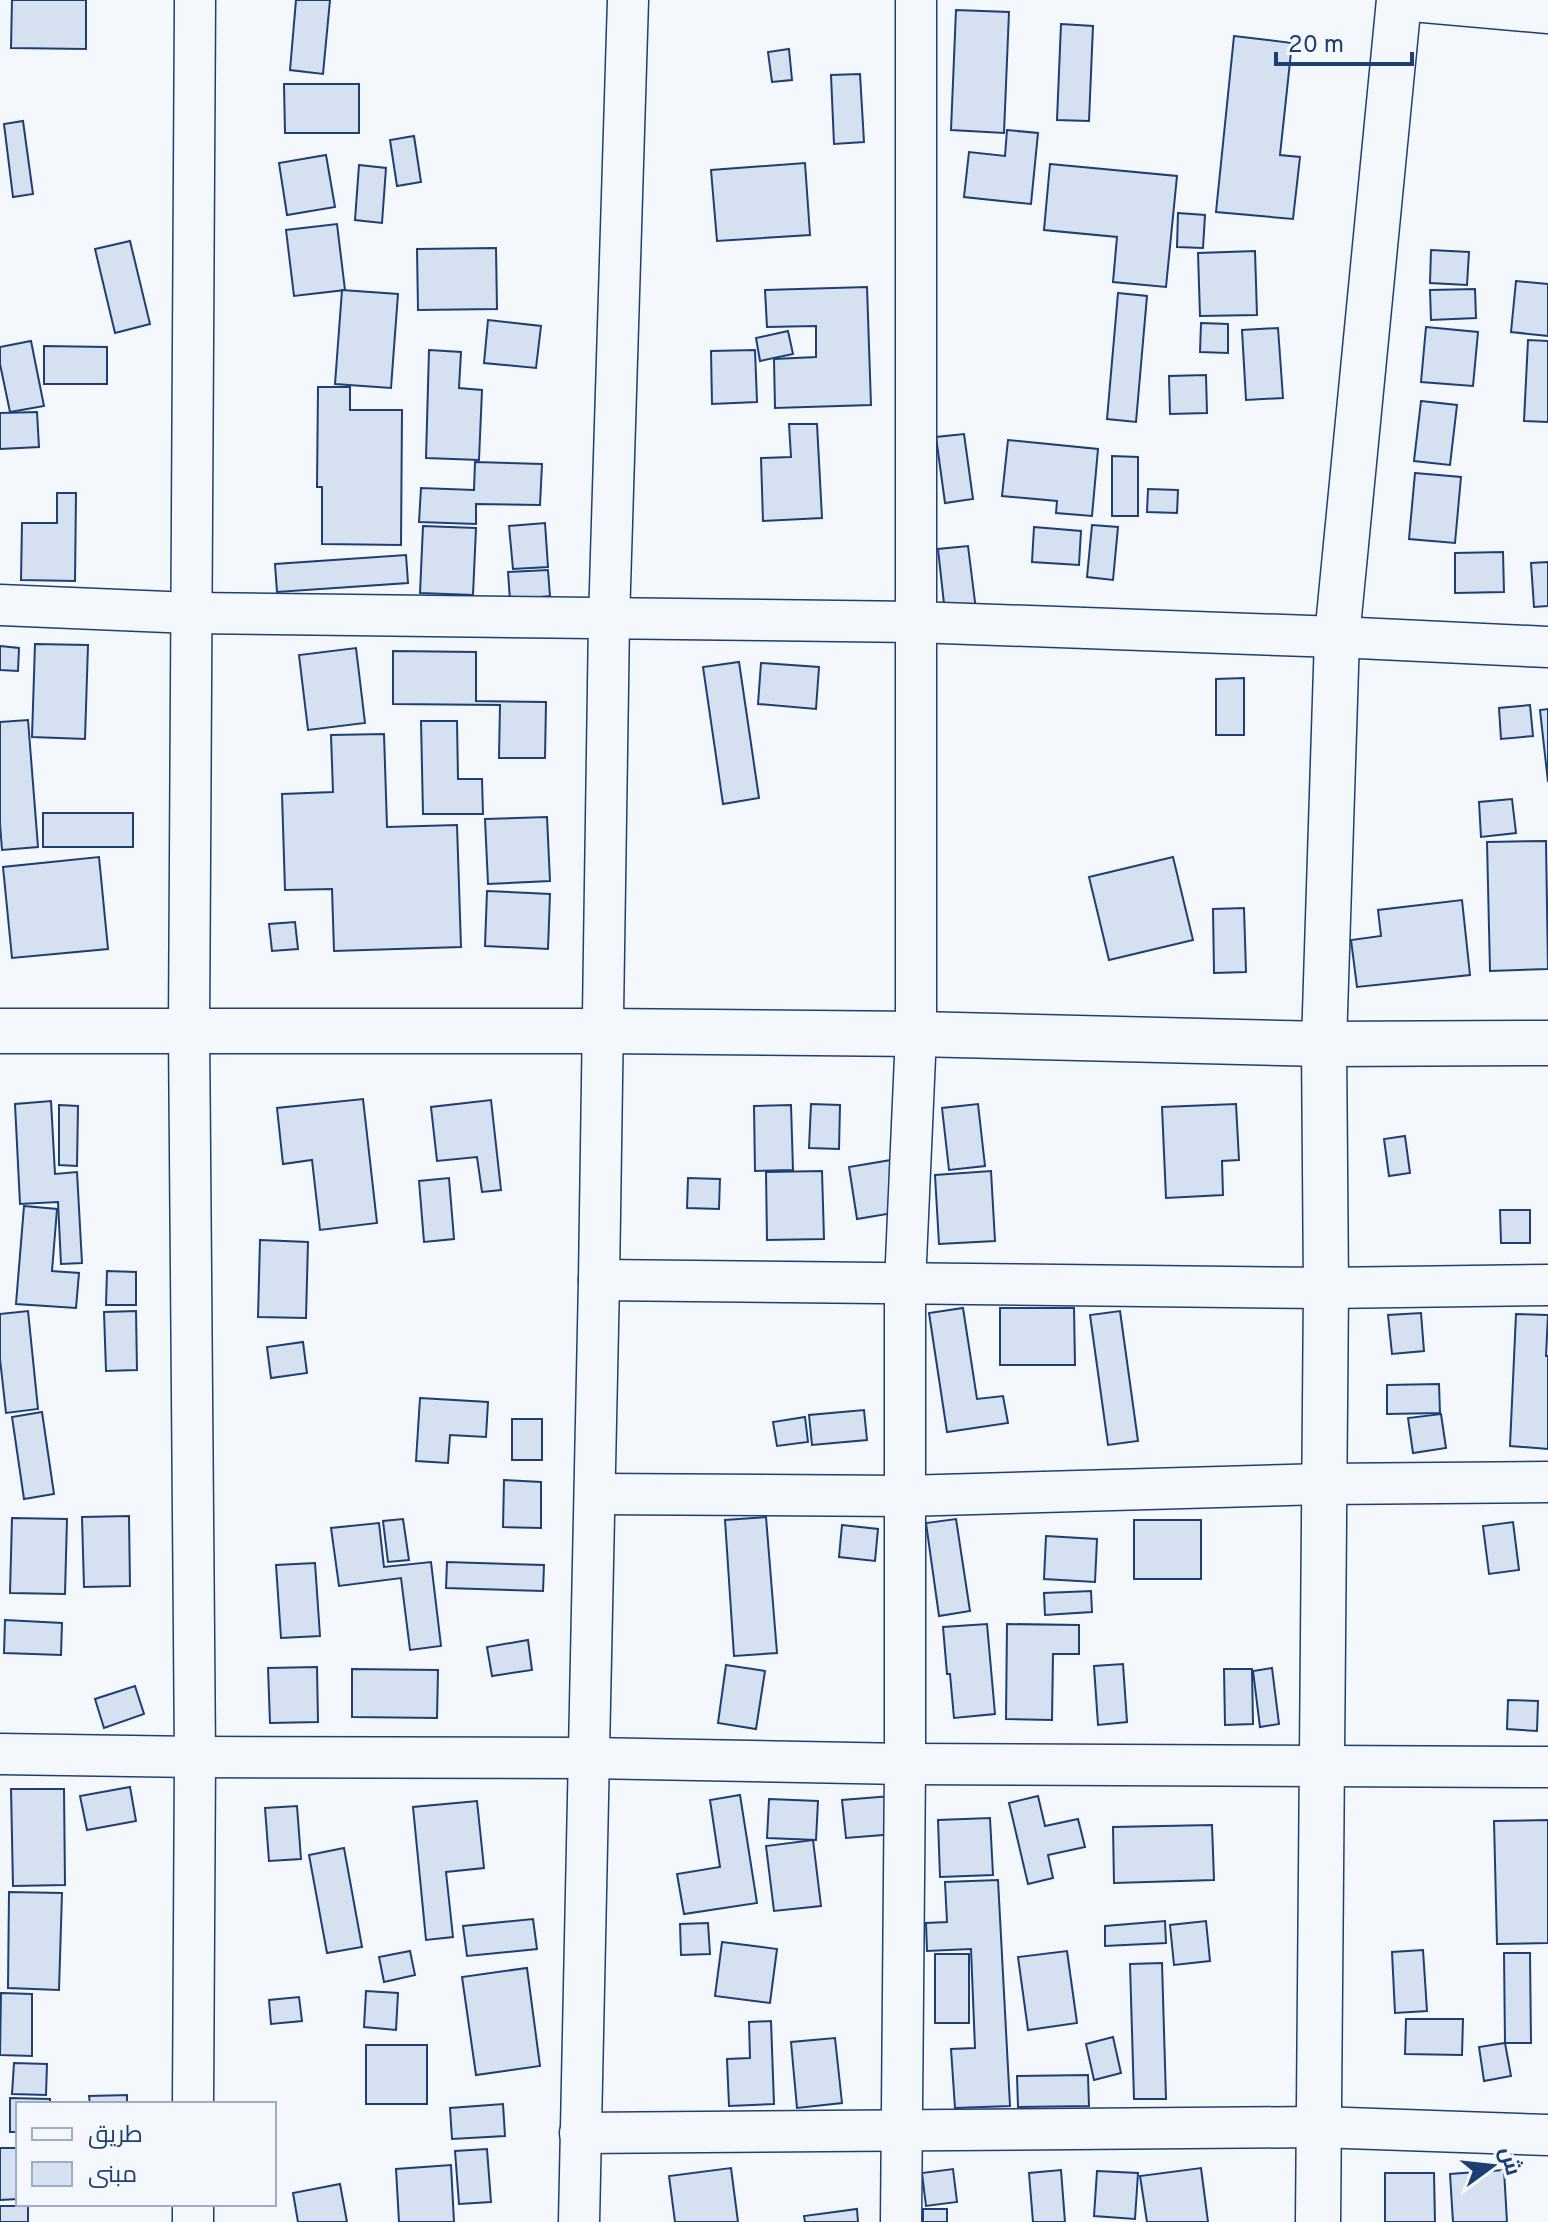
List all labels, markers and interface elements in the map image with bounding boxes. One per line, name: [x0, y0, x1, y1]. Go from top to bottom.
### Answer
scale bar: [1276, 16, 1412, 66]
text: 20 m: [1288, 31, 1344, 61]
legend: [16, 2102, 276, 2206]
text: طريق: [88, 2121, 143, 2151]
north arrow: [1452, 2126, 1532, 2206]
text: ش: [1492, 2144, 1526, 2179]
text: مبنى: [88, 2161, 137, 2191]

